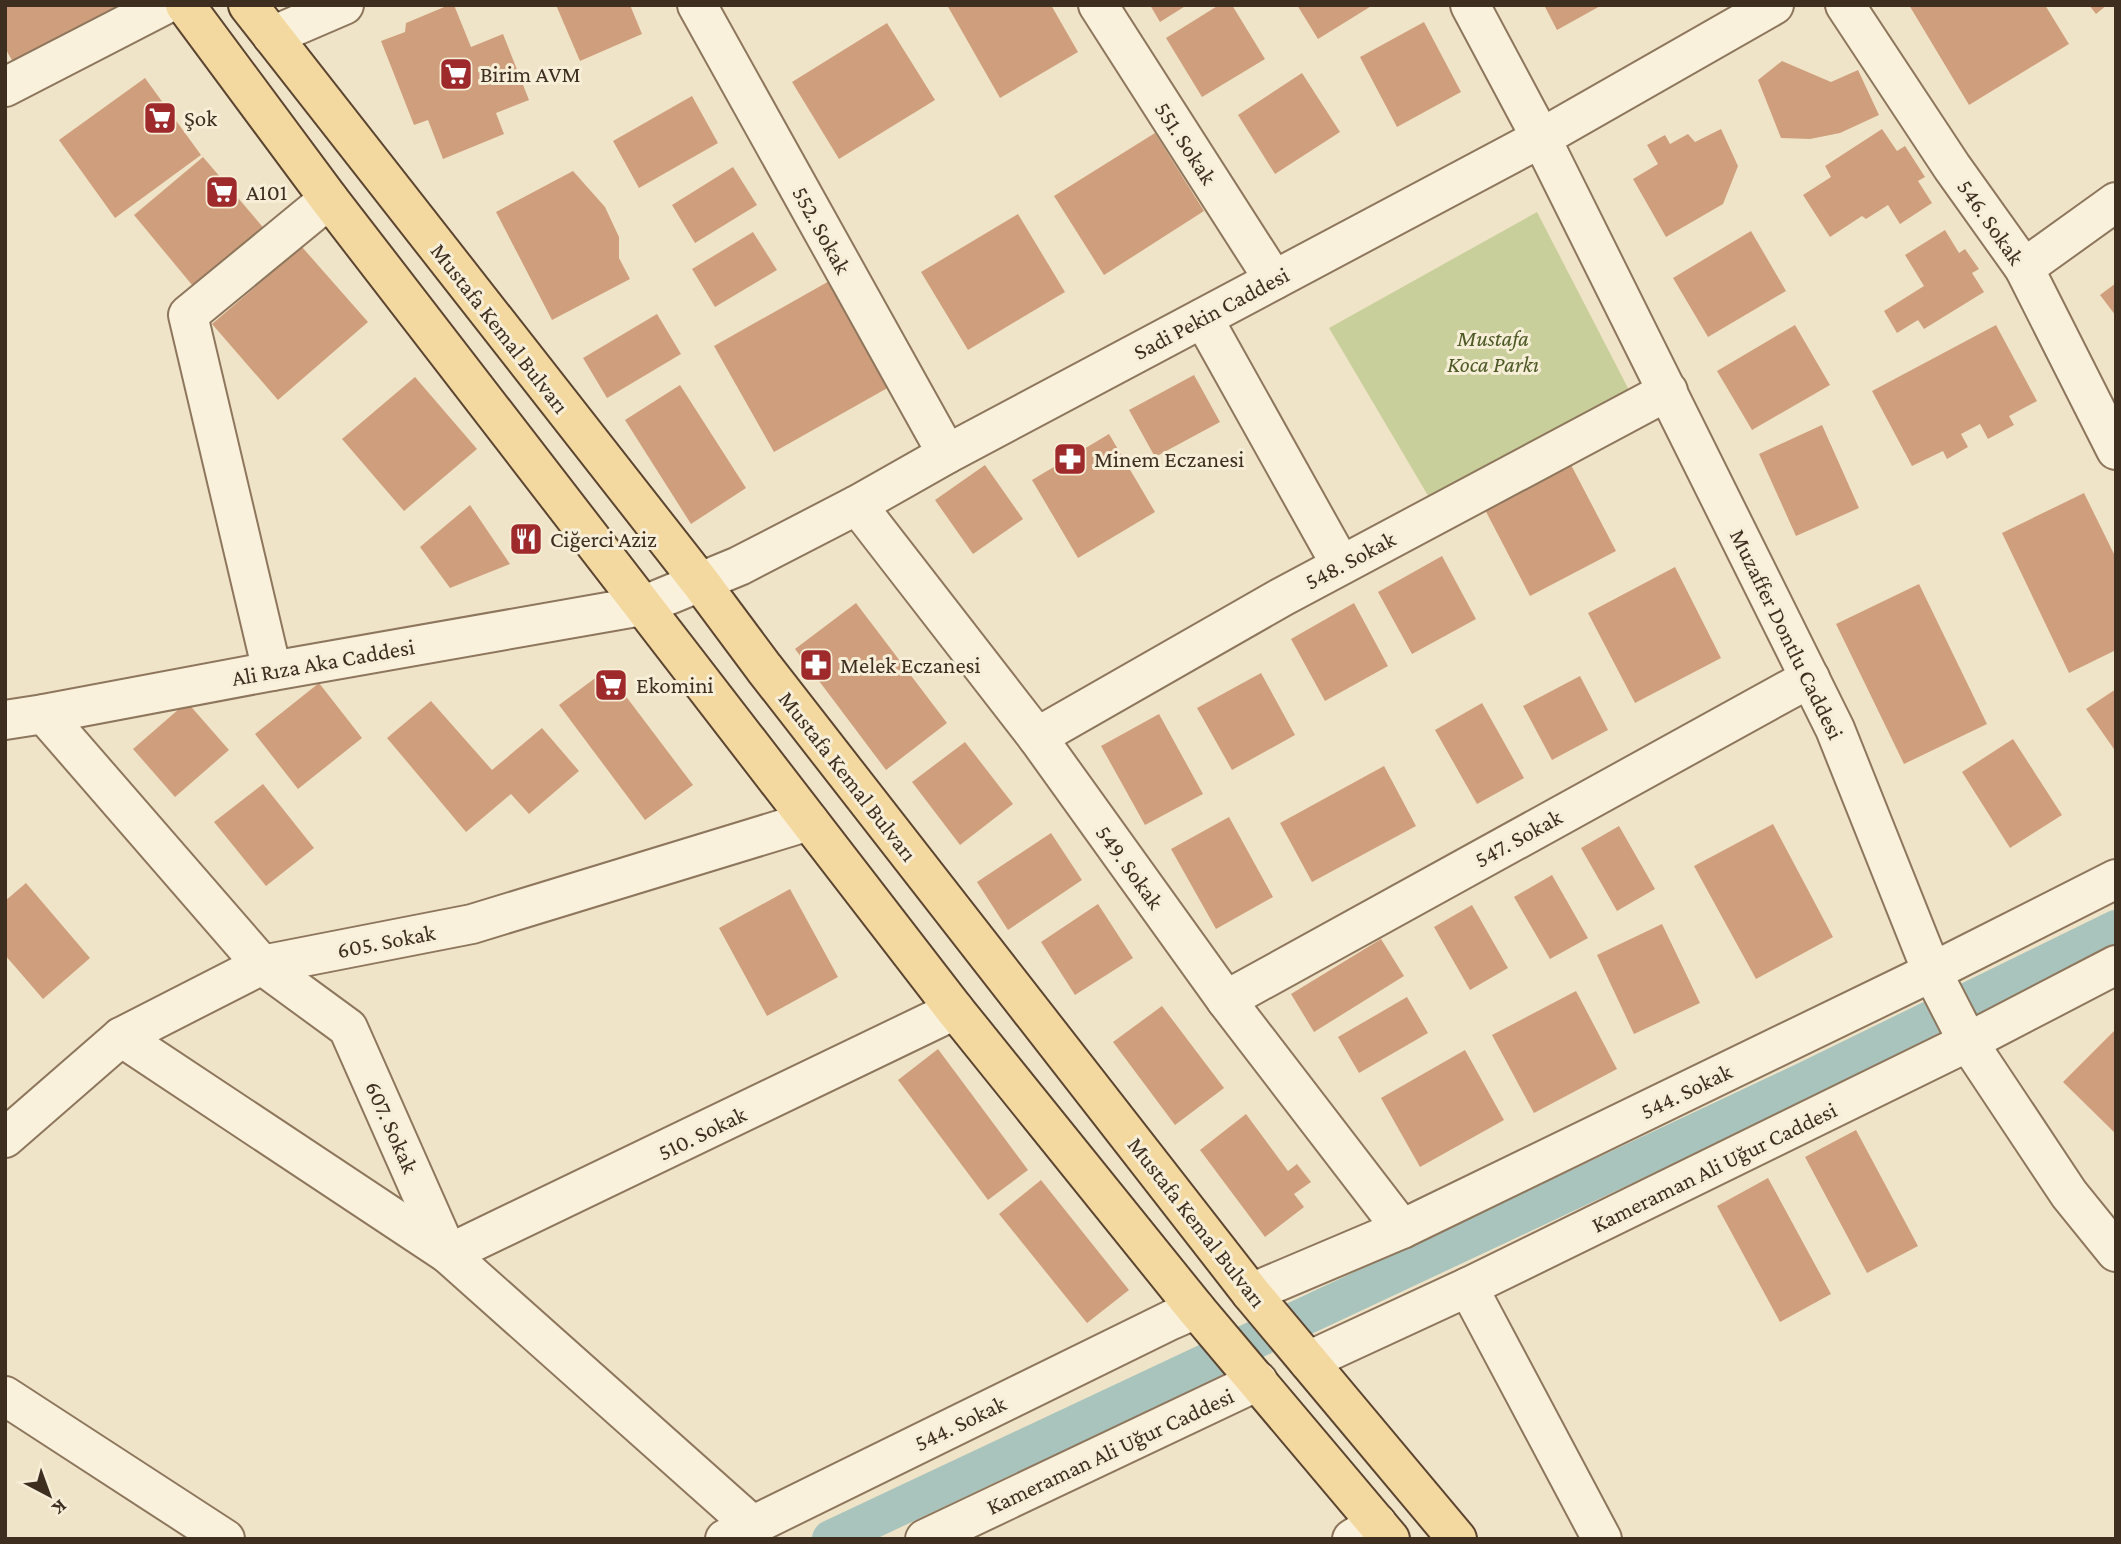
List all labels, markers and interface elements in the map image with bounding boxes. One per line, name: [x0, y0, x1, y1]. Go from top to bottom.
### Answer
supermarket icon: Birim AVM: [437, 55, 475, 93]
place label: Birim AVM: [480, 61, 580, 87]
street label: 551. Sokak: [1150, 97, 1222, 189]
supermarket icon: Şok: [141, 99, 179, 137]
place label: Şok: [184, 105, 217, 131]
supermarket icon: A101: [203, 173, 241, 211]
street label: 546. Sokak: [1952, 174, 2030, 270]
place label: A101: [246, 179, 287, 205]
street label: 552. Sokak: [787, 182, 857, 278]
street label: Mustafa Kemal Bulvarı: [425, 238, 575, 418]
street label: Sadi Pekin Caddesi: [1129, 261, 1293, 365]
park label: Mustafa Koca Parkı: [1447, 325, 1539, 377]
pharmacy icon: Minem Eczanesi: [1051, 440, 1089, 478]
place label: Minem Eczanesi: [1094, 446, 1244, 472]
restaurant icon: Ciğerci Aziz: [507, 520, 545, 558]
street label: 548. Sokak: [1300, 525, 1400, 595]
street label: Muzaffer Dontlu Caddesi: [1725, 525, 1849, 743]
place label: Ciğerci Aziz: [550, 526, 657, 552]
street label: Ali Rıza Aka Caddesi: [230, 633, 416, 691]
pharmacy icon: Melek Eczanesi: [797, 646, 835, 684]
place label: Melek Eczanesi: [840, 652, 981, 678]
supermarket icon: Ekomini: [592, 666, 630, 704]
place label: Ekomini: [636, 672, 714, 698]
street label: Mustafa Kemal Bulvarı: [773, 686, 923, 866]
street label: 547. Sokak: [1470, 803, 1566, 873]
street label: 549. Sokak: [1091, 820, 1169, 914]
street label: 605. Sokak: [335, 919, 437, 963]
street label: 544. Sokak: [1636, 1058, 1736, 1124]
street label: 607. Sokak: [360, 1077, 424, 1177]
street label: Kameraman Ali Uğur Caddesi: [1587, 1096, 1841, 1238]
street label: 510. Sokak: [654, 1100, 750, 1166]
street label: Mustafa Kemal Bulvarı: [1122, 1132, 1272, 1312]
street label: Kameraman Ali Uğur Caddesi: [982, 1382, 1238, 1520]
street label: 544. Sokak: [910, 1390, 1010, 1456]
north arrow: [14, 1460, 84, 1530]
text: K: [48, 1496, 71, 1520]

